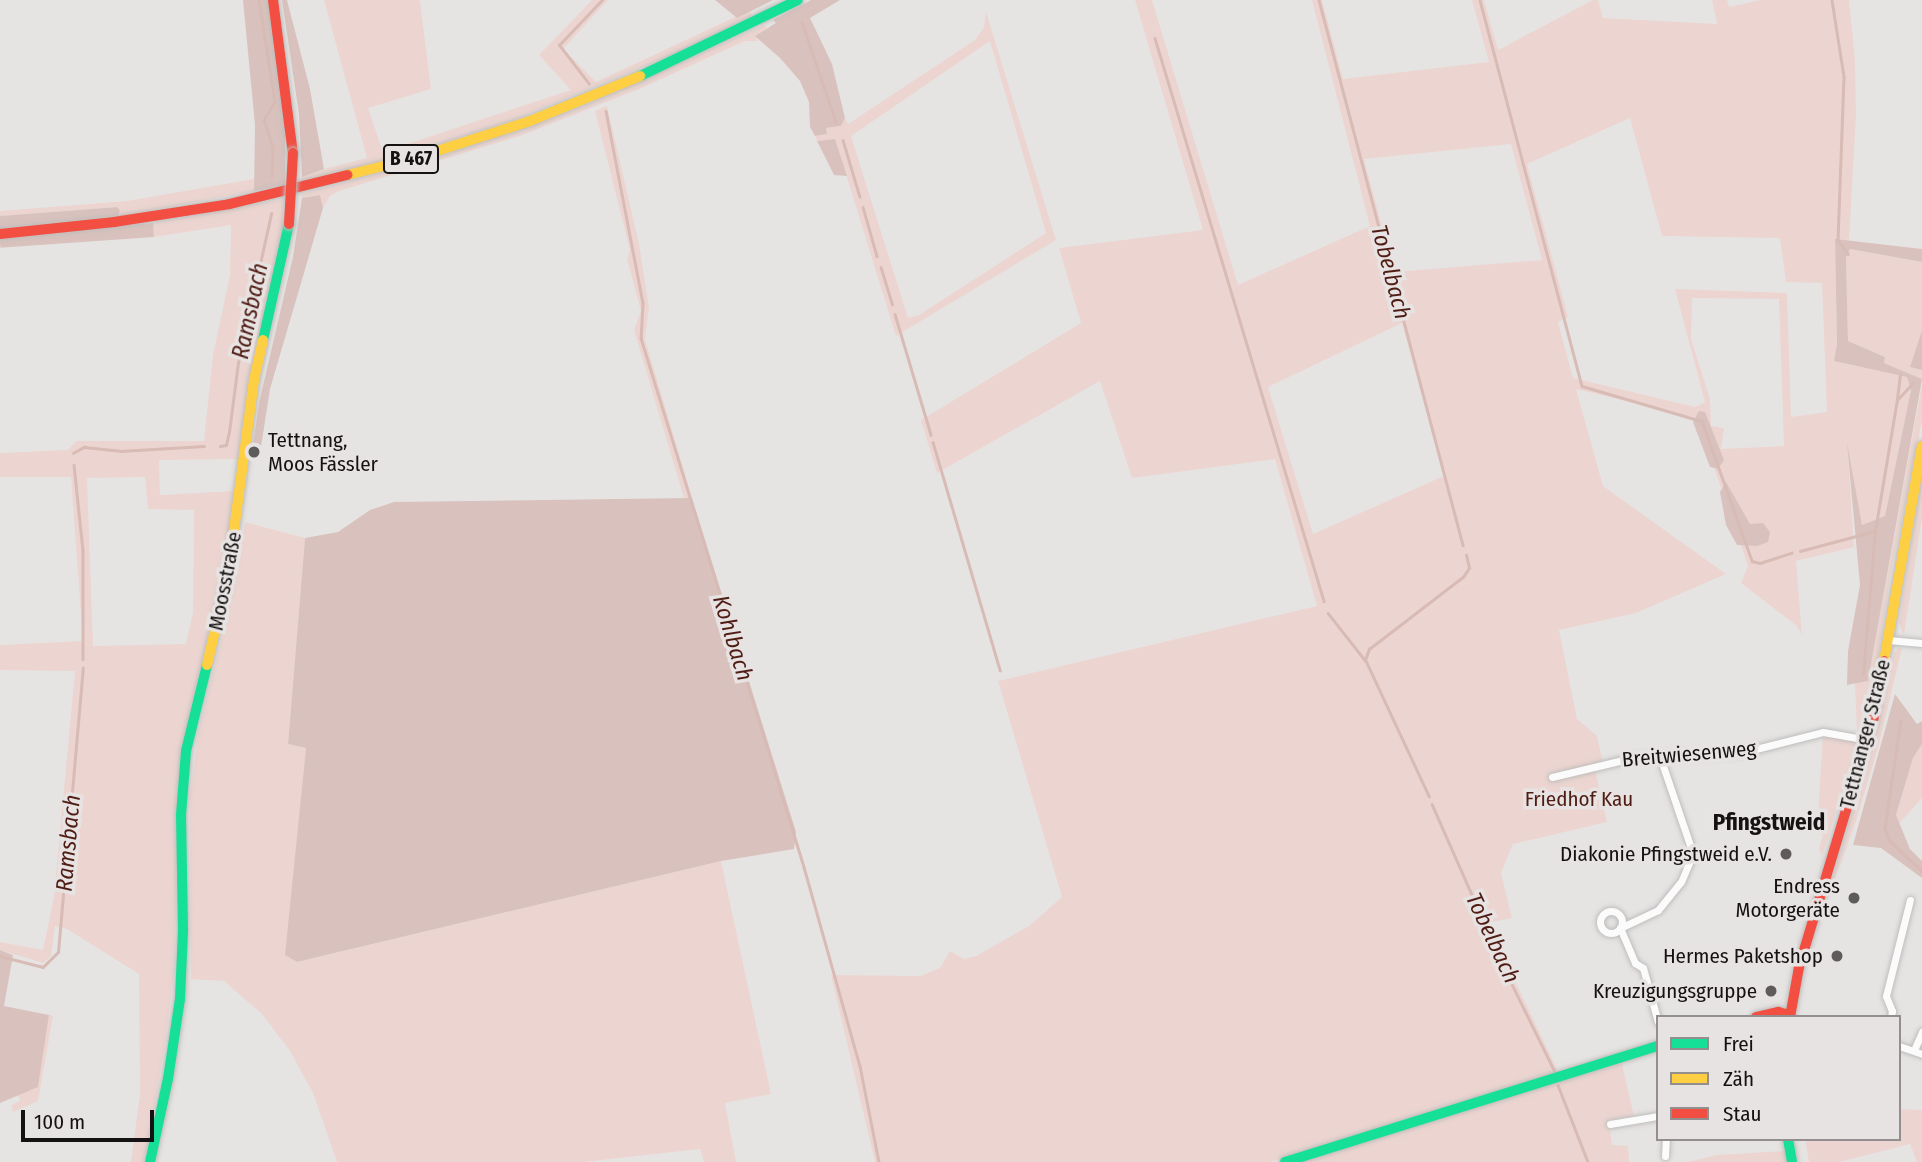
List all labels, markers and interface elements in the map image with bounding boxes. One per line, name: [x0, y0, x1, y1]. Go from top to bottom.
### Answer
road number: B 467: [381, 144, 441, 174]
water label: Tobelbach: [1365, 222, 1417, 322]
water label: Ramsbach: [226, 261, 274, 361]
place label: Tettnang, Moos Fässler: [268, 427, 378, 477]
marker: Tettnang, Moos Fässler: [246, 444, 262, 460]
street label: Moosstraße: [203, 529, 247, 633]
water label: Kohlbach: [707, 592, 759, 684]
street label: Tettnanger Straße: [1834, 657, 1896, 811]
street label: Breitwiesenweg: [1621, 736, 1757, 772]
park label: Friedhof Kau: [1525, 786, 1633, 812]
water label: Ramsbach: [50, 793, 86, 893]
district label: Pfingstweid: [1713, 808, 1825, 836]
place label: Diakonie Pfingstweid e.V.: [1560, 841, 1772, 867]
marker: Diakonie Pfingstweid e.V.: [1778, 846, 1794, 862]
place label: Endress Motorgeräte: [1736, 873, 1840, 923]
water label: Tobelbach: [1460, 888, 1526, 988]
marker: Endress Motorgeräte: [1846, 890, 1862, 906]
place label: Hermes Paketshop: [1663, 943, 1823, 969]
marker: Hermes Paketshop: [1829, 948, 1845, 964]
place label: Kreuzigungsgruppe: [1593, 978, 1757, 1004]
marker: Kreuzigungsgruppe: [1763, 983, 1779, 999]
legend: [1656, 1015, 1901, 1141]
text: Frei: [1723, 1031, 1754, 1057]
text: Zäh: [1723, 1066, 1754, 1092]
scale bar: [24, 1096, 158, 1140]
text: Stau: [1723, 1101, 1761, 1127]
text: 100 m: [34, 1109, 85, 1135]

